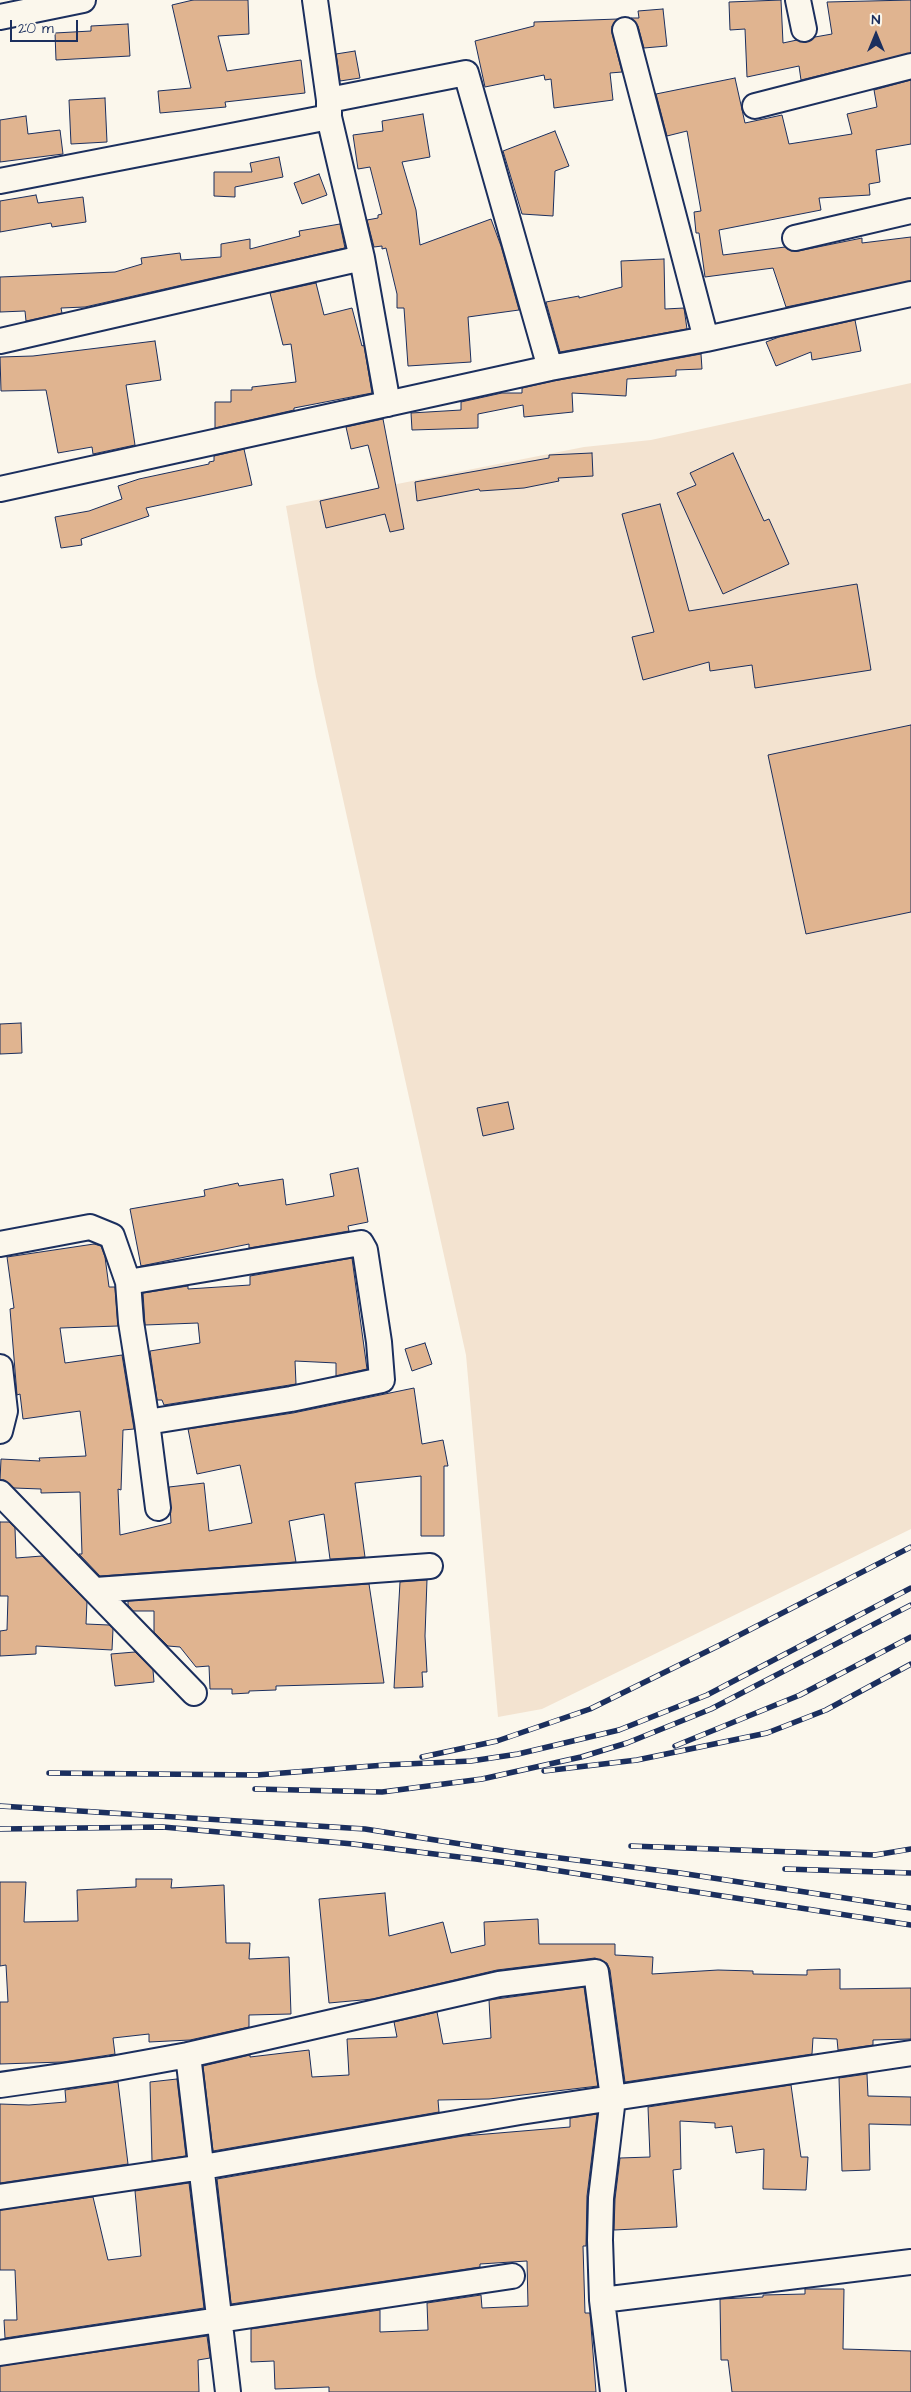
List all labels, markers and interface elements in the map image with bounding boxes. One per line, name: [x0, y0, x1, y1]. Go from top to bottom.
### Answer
scale bar: [12, 10, 80, 42]
north arrow: [851, 10, 901, 60]
text: N: [872, 10, 880, 30]
text: 20 m: [18, 18, 54, 39]

